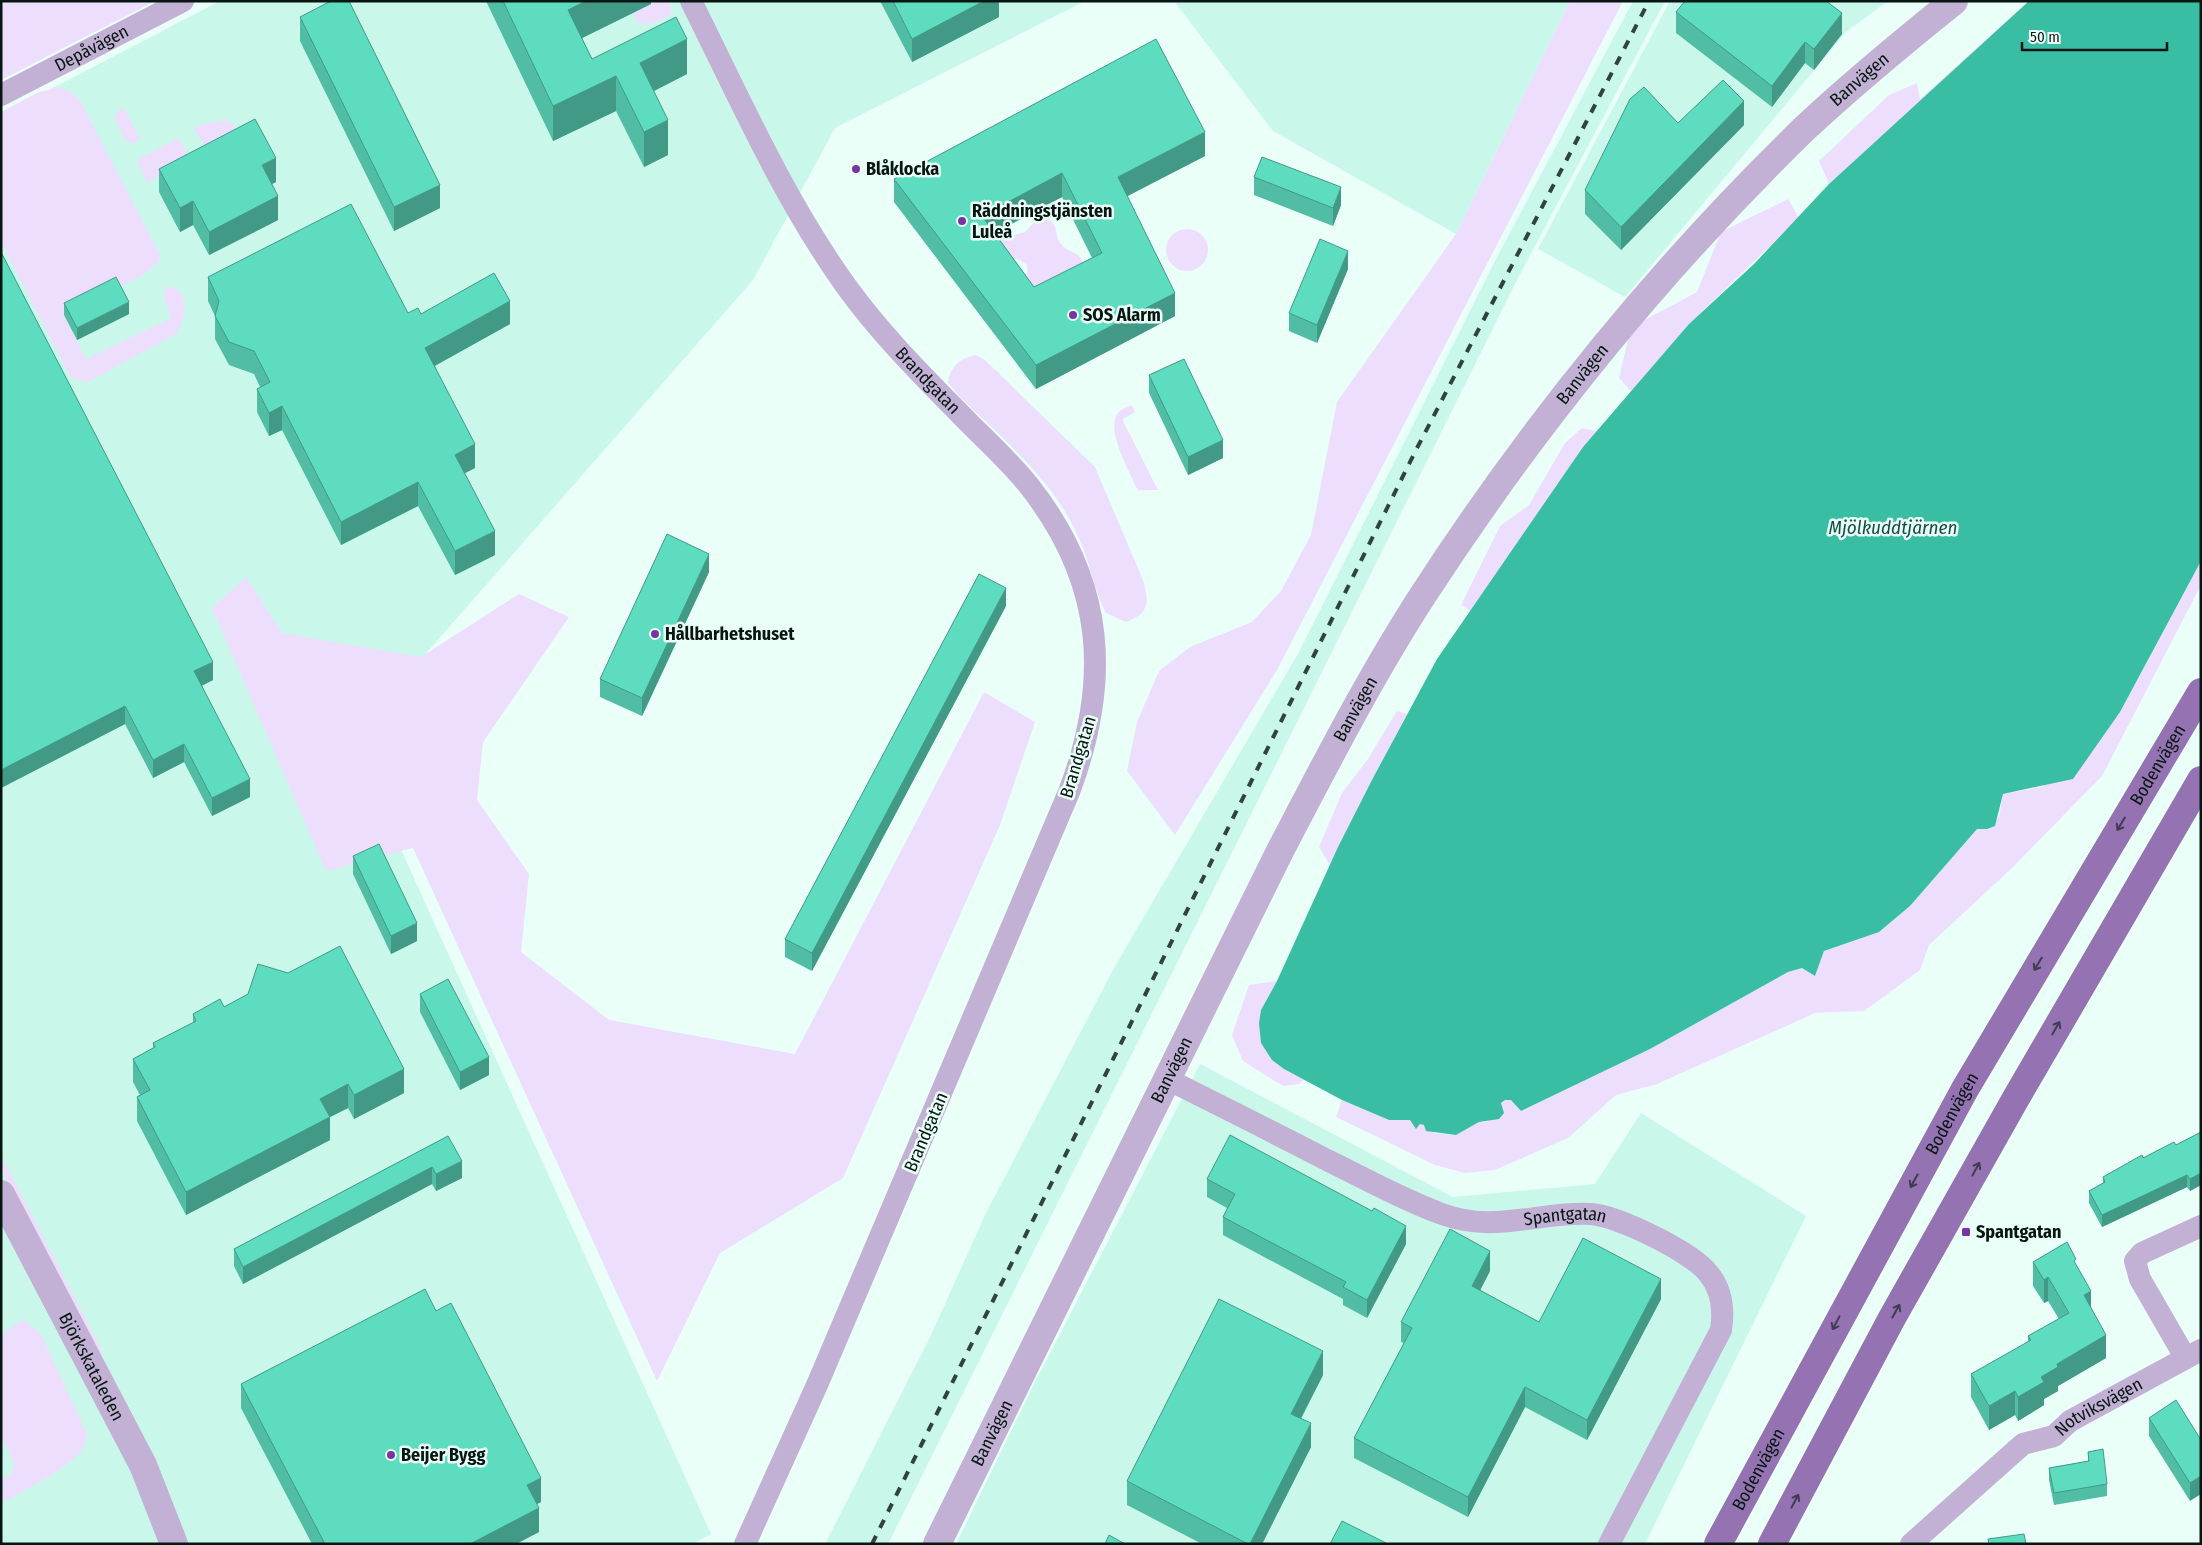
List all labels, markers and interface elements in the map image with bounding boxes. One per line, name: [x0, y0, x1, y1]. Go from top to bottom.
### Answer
street label: Depåvägen: [51, 20, 132, 76]
scale bar: [2022, 20, 2167, 52]
text: 50 m: [2030, 28, 2060, 46]
street label: Banvägen: [1825, 48, 1893, 111]
place label: Blåklocka: [866, 158, 939, 180]
marker: Blåklocka: [850, 163, 862, 175]
place label: Räddningstjänsten Luleå: [972, 200, 1113, 243]
marker: Räddningstjänsten Luleå: [956, 215, 968, 227]
place label: SOS Alarm: [1083, 304, 1161, 326]
marker: SOS Alarm: [1067, 309, 1079, 321]
street label: Banvägen: [1552, 339, 1613, 409]
street label: Brandgatan: [891, 343, 965, 419]
water label: Mjölkuddtjärnen: [1829, 516, 1957, 539]
place label: Hållbarhetshuset: [665, 623, 795, 645]
marker: Hållbarhetshuset: [649, 628, 661, 640]
street label: Banvägen: [1329, 673, 1382, 745]
street label: Brandgatan: [1055, 713, 1101, 801]
street label: Bodenvägen: [2125, 720, 2190, 809]
one-way arrow: [2116, 816, 2126, 831]
one-way arrow: [2033, 956, 2043, 970]
one-way arrow: [2051, 1020, 2061, 1035]
street label: Banvägen: [1146, 1033, 1197, 1107]
street label: Bodenvägen: [1921, 1068, 1983, 1158]
street label: Brandgatan: [899, 1089, 953, 1175]
one-way arrow: [1971, 1162, 1981, 1177]
one-way arrow: [1909, 1173, 1919, 1187]
street label: Spantgatan: [1522, 1203, 1609, 1230]
place label: Spantgatan: [1976, 1221, 2061, 1243]
marker: Spantgatan: [1960, 1226, 1972, 1238]
one-way arrow: [1891, 1303, 1901, 1318]
street label: Björkskataleden: [54, 1309, 129, 1425]
one-way arrow: [1831, 1315, 1840, 1330]
street label: Notviksvägen: [2050, 1373, 2146, 1441]
street label: Banvägen: [966, 1396, 1018, 1470]
street label: Bodenvägen: [1727, 1424, 1790, 1514]
place label: Beijer Bygg: [401, 1444, 485, 1466]
marker: Beijer Bygg: [385, 1449, 397, 1461]
one-way arrow: [1790, 1493, 1800, 1508]

